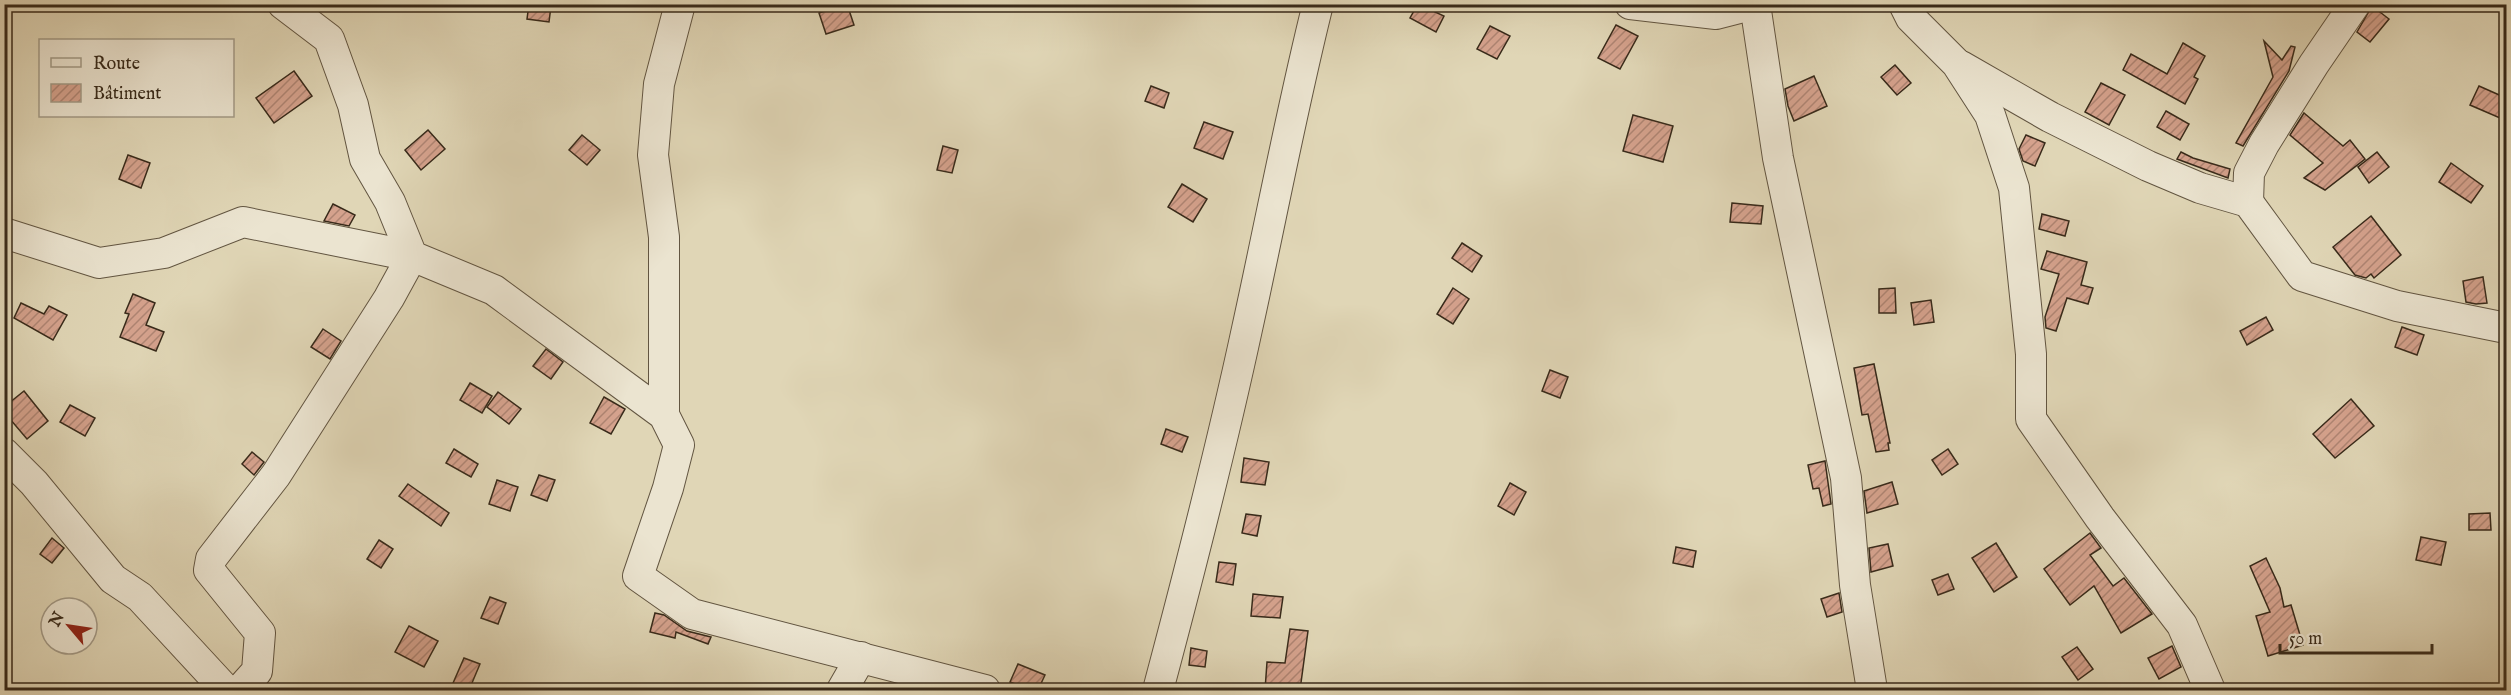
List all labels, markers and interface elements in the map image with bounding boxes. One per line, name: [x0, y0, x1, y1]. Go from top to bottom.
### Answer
legend: [39, 39, 234, 117]
text: Route: [93, 53, 140, 76]
text: Bâtiment: [93, 83, 162, 106]
north arrow: [39, 596, 99, 656]
text: N: [45, 609, 70, 631]
scale bar: [2280, 617, 2432, 655]
text: 50 m: [2289, 628, 2322, 651]

